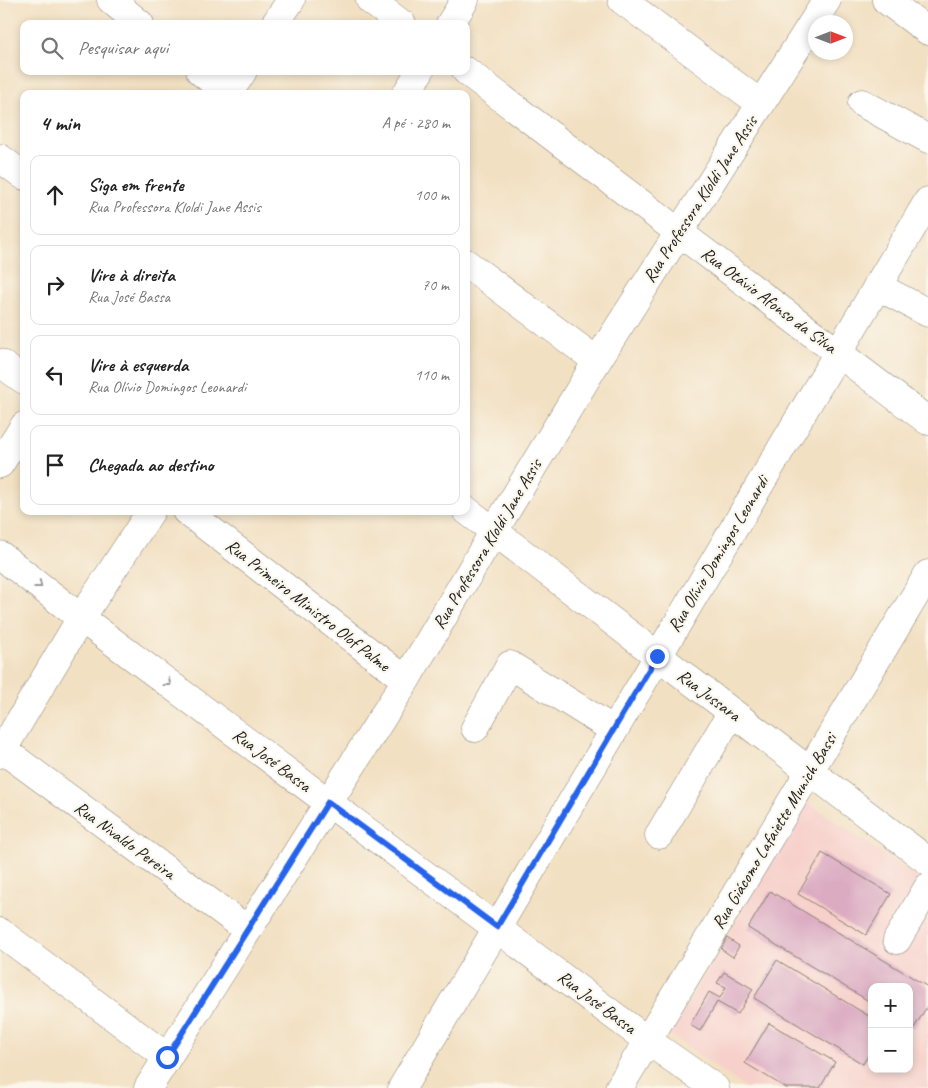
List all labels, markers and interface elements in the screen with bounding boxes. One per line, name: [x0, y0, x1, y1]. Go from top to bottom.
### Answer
north arrow: [808, 15, 853, 60]
search box: [20, 20, 470, 75]
icon: search: [38, 34, 66, 62]
text: Pesquisar aqui: [78, 36, 168, 60]
text: 4 min: [40, 110, 80, 136]
street label: Rua Professora Kloldi Jane Assis: [638, 110, 763, 286]
text: A pé · 280 m: [382, 113, 450, 133]
text: Siga em frente: [88, 173, 184, 197]
icon: ahead: [41, 181, 69, 209]
text: 100 m: [415, 185, 449, 205]
text: Rua Professora Kloldi Jane Assis: [88, 197, 261, 217]
street label: Rua Otávio Afonso da Silva: [697, 242, 842, 359]
text: Vire à direita: [88, 263, 175, 287]
icon: right: [41, 271, 69, 299]
text: 70 m: [422, 275, 449, 295]
text: Rua José Bassa: [88, 287, 170, 307]
text: Vire à esquerda: [88, 353, 188, 377]
icon: left: [41, 361, 69, 389]
text: 110 m: [415, 365, 449, 385]
text: Rua Olívio Domingos Leonardi: [88, 377, 246, 397]
icon: arrive: [41, 451, 69, 479]
text: Chegada ao destino: [88, 453, 214, 477]
street label: Rua Professora Kloldi Jane Assis: [428, 453, 547, 633]
street label: Rua Olívio Domingos Leonardi: [663, 470, 775, 636]
street label: Rua Primeiro Ministro Olof Palme: [221, 534, 395, 677]
one-way arrow: [33, 579, 42, 587]
route end: [646, 645, 669, 668]
street label: Rua Jussara: [673, 664, 746, 727]
one-way arrow: [162, 677, 171, 685]
street label: Rua José Bassa: [229, 723, 317, 798]
street label: Rua Giácomo Lafaiette Munich Bassi: [707, 727, 843, 933]
street label: Rua Nivaldo Pereira: [70, 796, 181, 885]
street label: Rua José Bassa: [554, 965, 642, 1040]
map controls: [868, 983, 913, 1073]
button: +: [868, 983, 913, 1028]
button: −: [868, 1028, 913, 1073]
route start: [156, 1046, 179, 1069]

